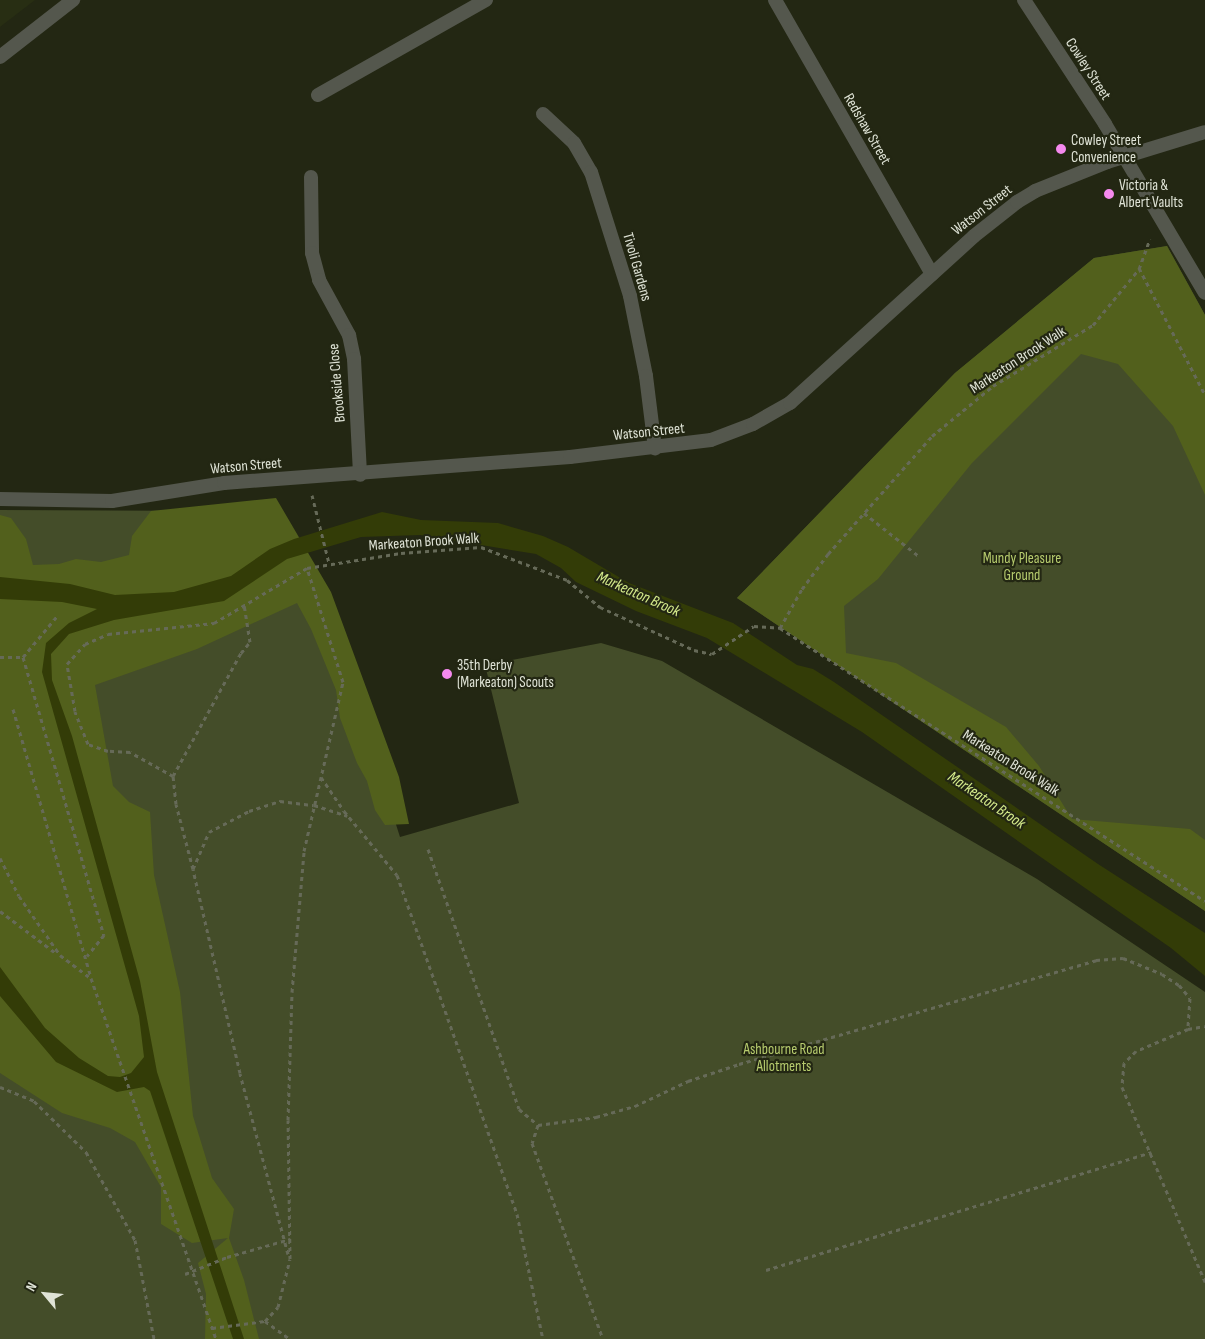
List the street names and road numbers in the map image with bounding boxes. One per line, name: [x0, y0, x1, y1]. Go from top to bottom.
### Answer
street label: Cowley Street: [1061, 35, 1115, 103]
street label: Redshaw Street: [839, 90, 895, 168]
street label: Watson Street: [948, 181, 1016, 239]
street label: Tivoli Gardens: [619, 231, 655, 303]
street label: Markeaton Brook Walk: [967, 322, 1069, 398]
street label: Brookside Close: [325, 343, 349, 423]
street label: Watson Street: [612, 419, 686, 445]
street label: Watson Street: [210, 454, 282, 478]
street label: Markeaton Brook Walk: [368, 529, 480, 555]
street label: Markeaton Brook Walk: [959, 726, 1063, 800]

